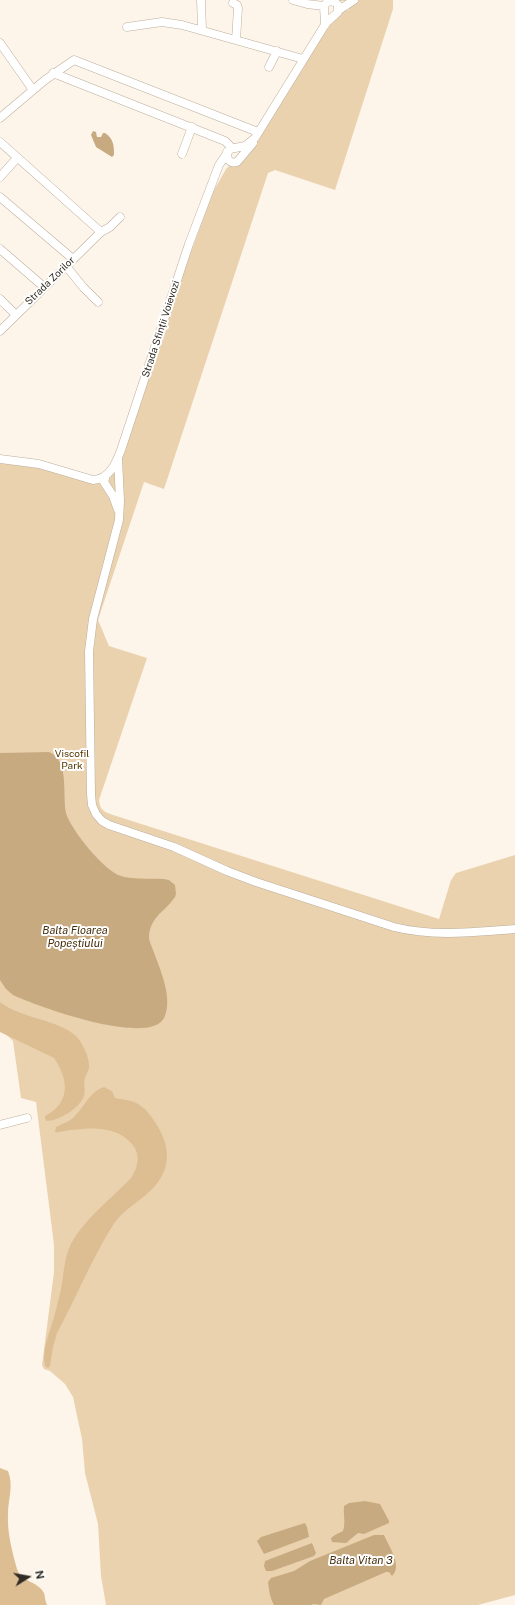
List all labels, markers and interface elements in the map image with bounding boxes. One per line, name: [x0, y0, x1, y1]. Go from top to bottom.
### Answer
street label: Strada Zorilor: [23, 254, 77, 308]
street label: Strada Sfinții Voievozi: [140, 279, 182, 379]
park label: Viscofil Park: [55, 748, 89, 772]
water label: Balta Floarea Popeștiului: [42, 924, 108, 950]
water label: Balta Vitan 3: [329, 1554, 393, 1568]
north arrow: [8, 1557, 48, 1597]
text: N: [33, 1569, 46, 1580]

